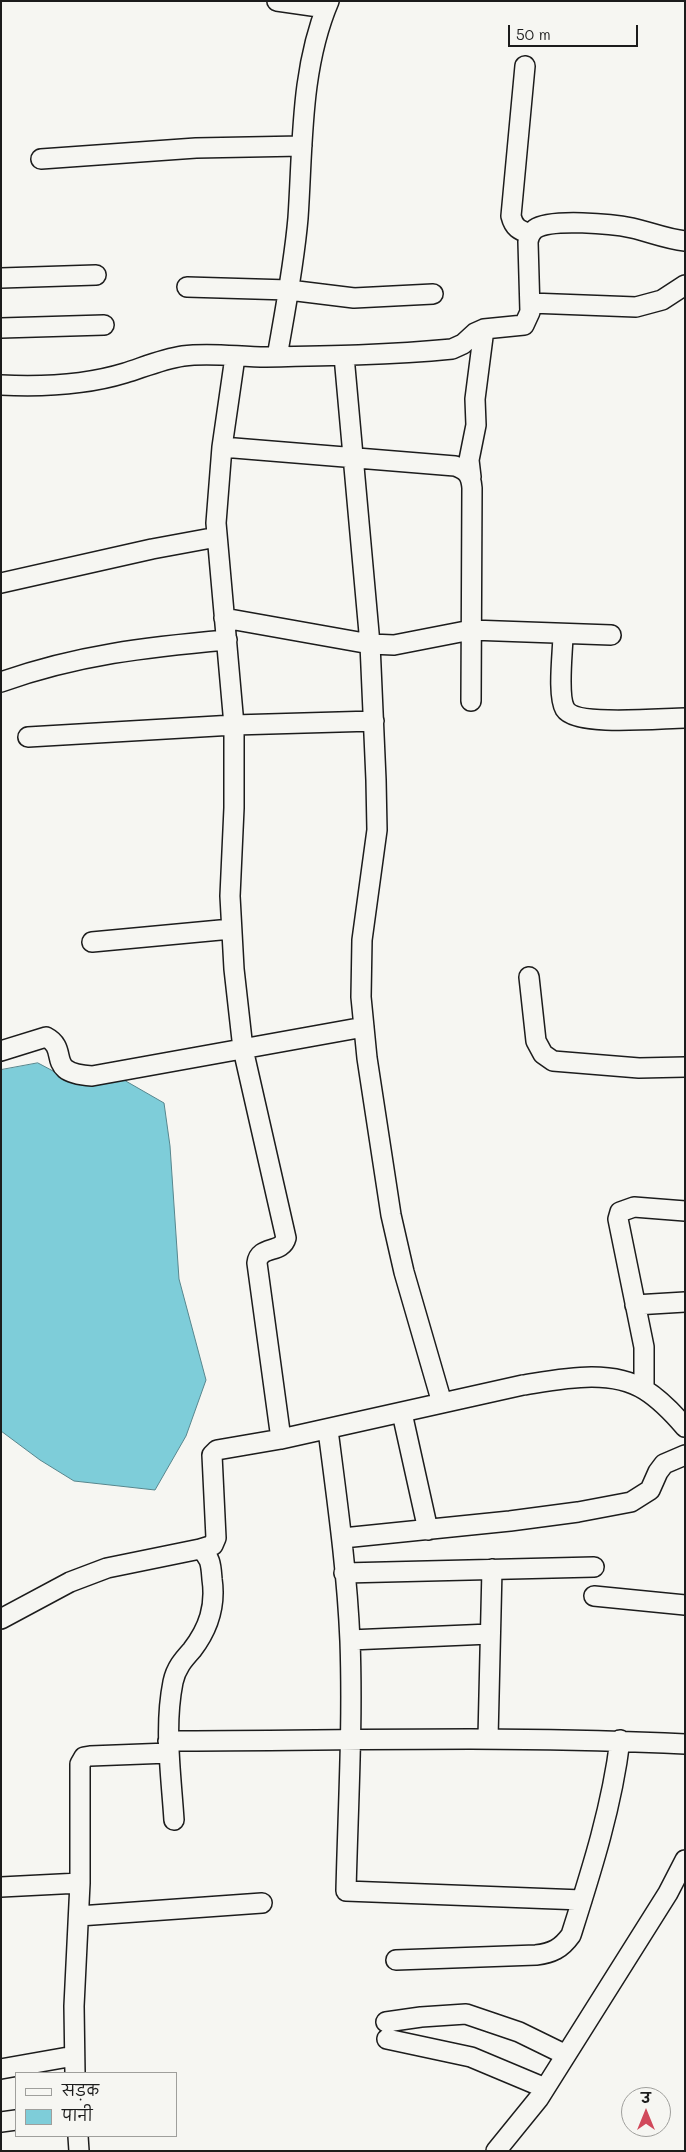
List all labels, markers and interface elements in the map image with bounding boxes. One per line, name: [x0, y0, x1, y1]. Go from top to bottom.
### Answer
scale bar: [511, 15, 641, 47]
text: 50 m: [516, 24, 551, 44]
legend: [15, 2072, 178, 2137]
text: सड़क: [62, 2080, 99, 2100]
north arrow: [621, 2087, 671, 2137]
text: उ: [641, 2088, 651, 2107]
text: पानी: [62, 2105, 93, 2125]

